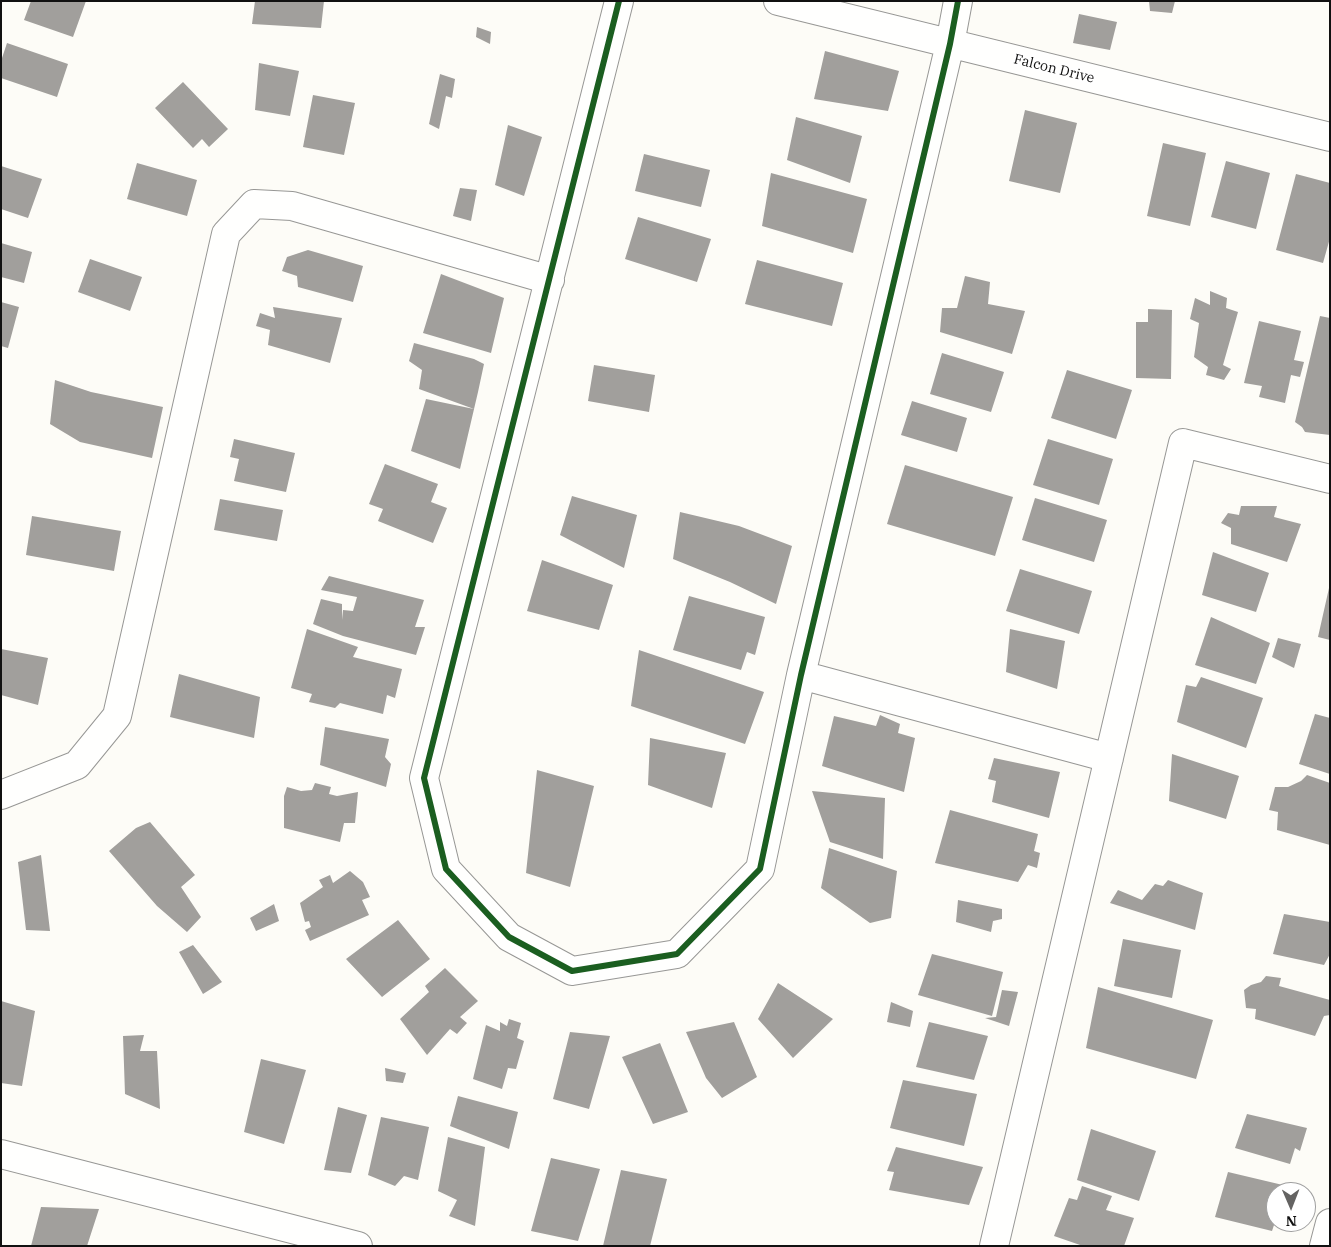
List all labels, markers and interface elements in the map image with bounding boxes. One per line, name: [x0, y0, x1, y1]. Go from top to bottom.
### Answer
street label: Falcon Drive: [1012, 51, 1096, 87]
north arrow: [1266, 1182, 1316, 1232]
text: N: [1286, 1212, 1297, 1230]

